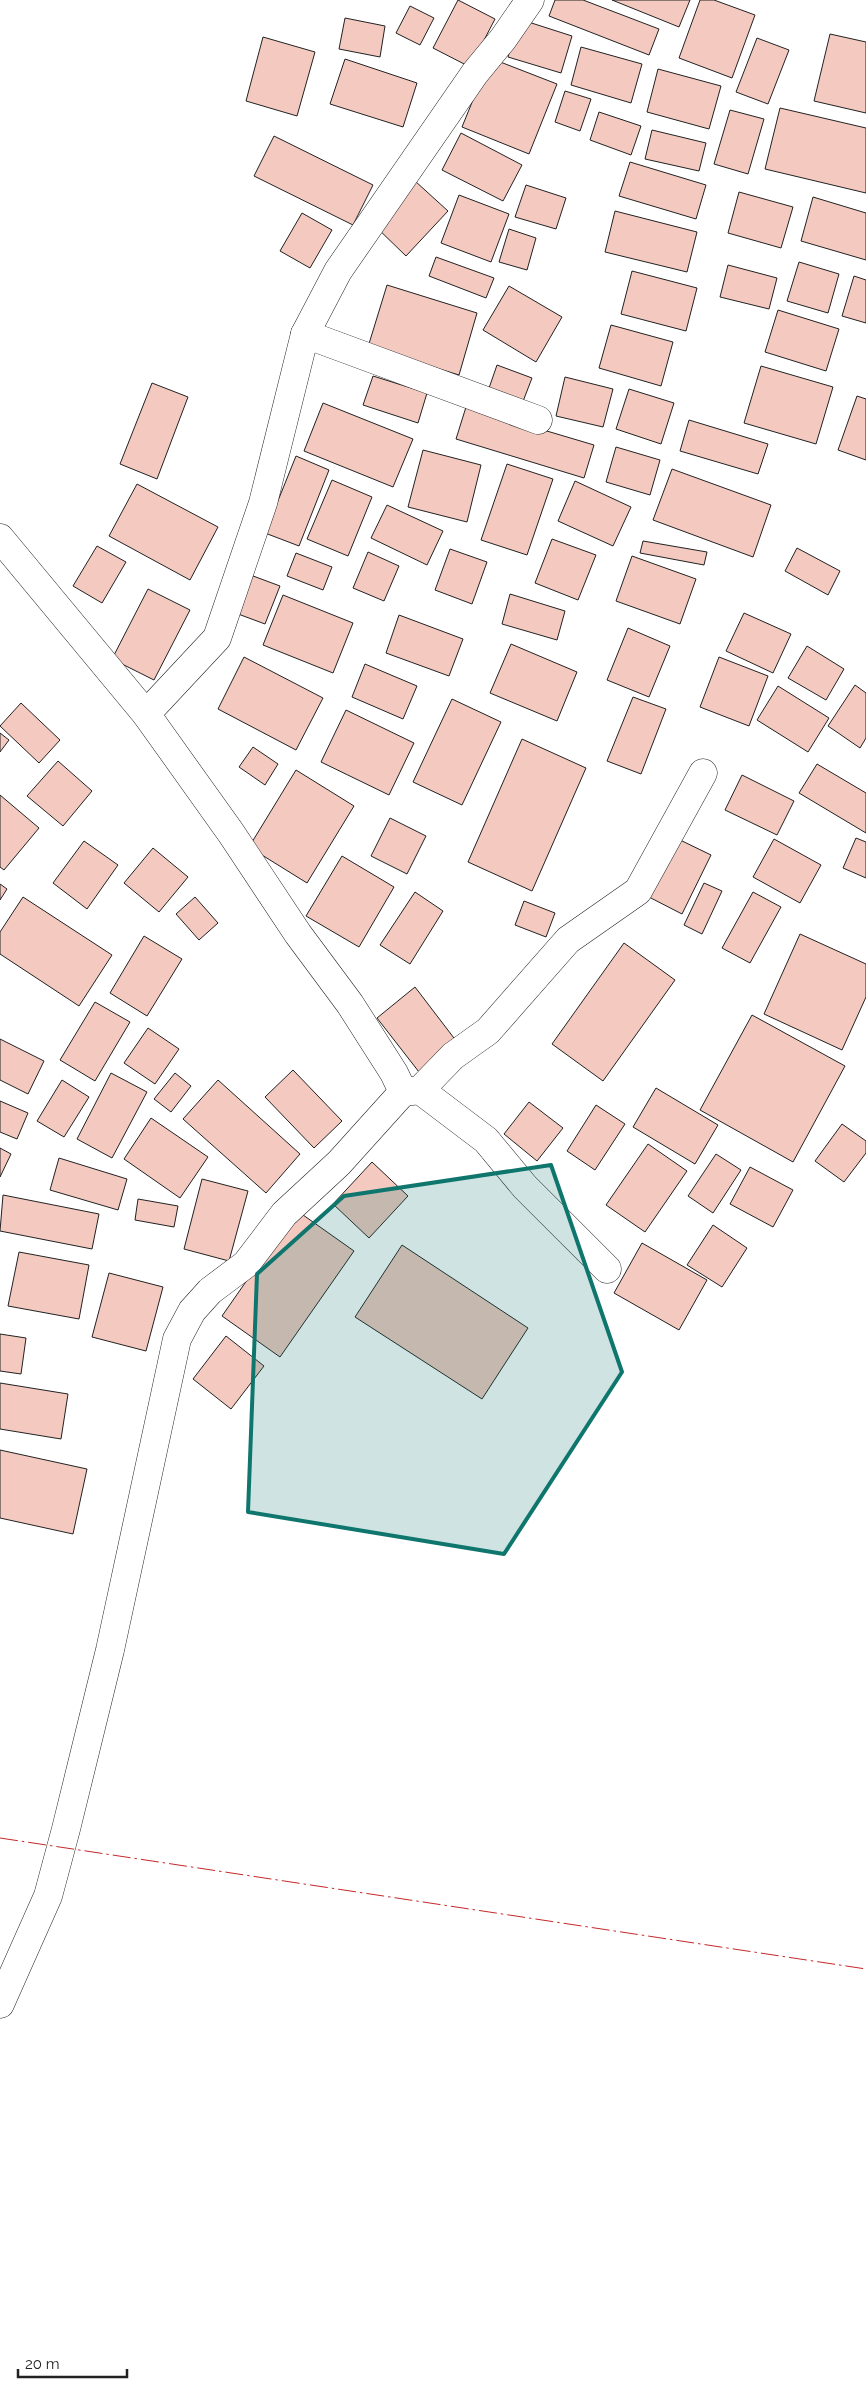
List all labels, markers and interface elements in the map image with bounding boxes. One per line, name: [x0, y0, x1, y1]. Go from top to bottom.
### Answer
scale bar: [18, 2346, 126, 2378]
text: 20 m: [25, 2355, 60, 2373]

